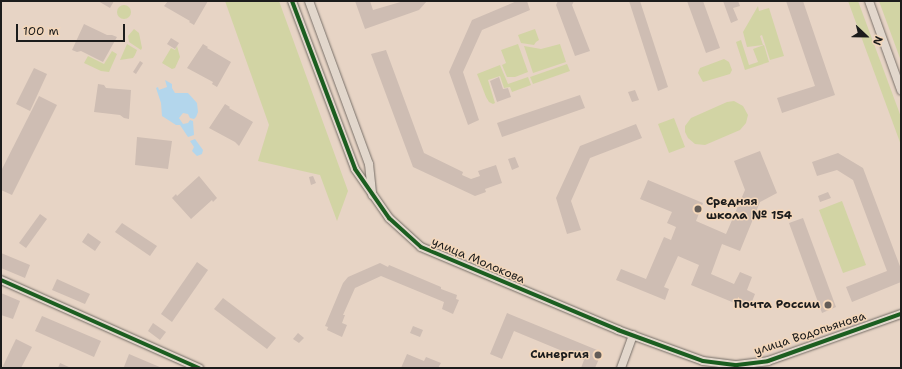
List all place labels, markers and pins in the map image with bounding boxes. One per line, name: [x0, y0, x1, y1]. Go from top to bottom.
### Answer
place label: Средняя школа № 154: [706, 195, 792, 223]
marker: Средняя школа № 154: [693, 204, 703, 214]
place label: Почта России: [734, 298, 820, 312]
marker: Почта России: [823, 300, 833, 310]
place label: Синергия: [530, 348, 589, 362]
marker: Синергия: [592, 349, 604, 361]

